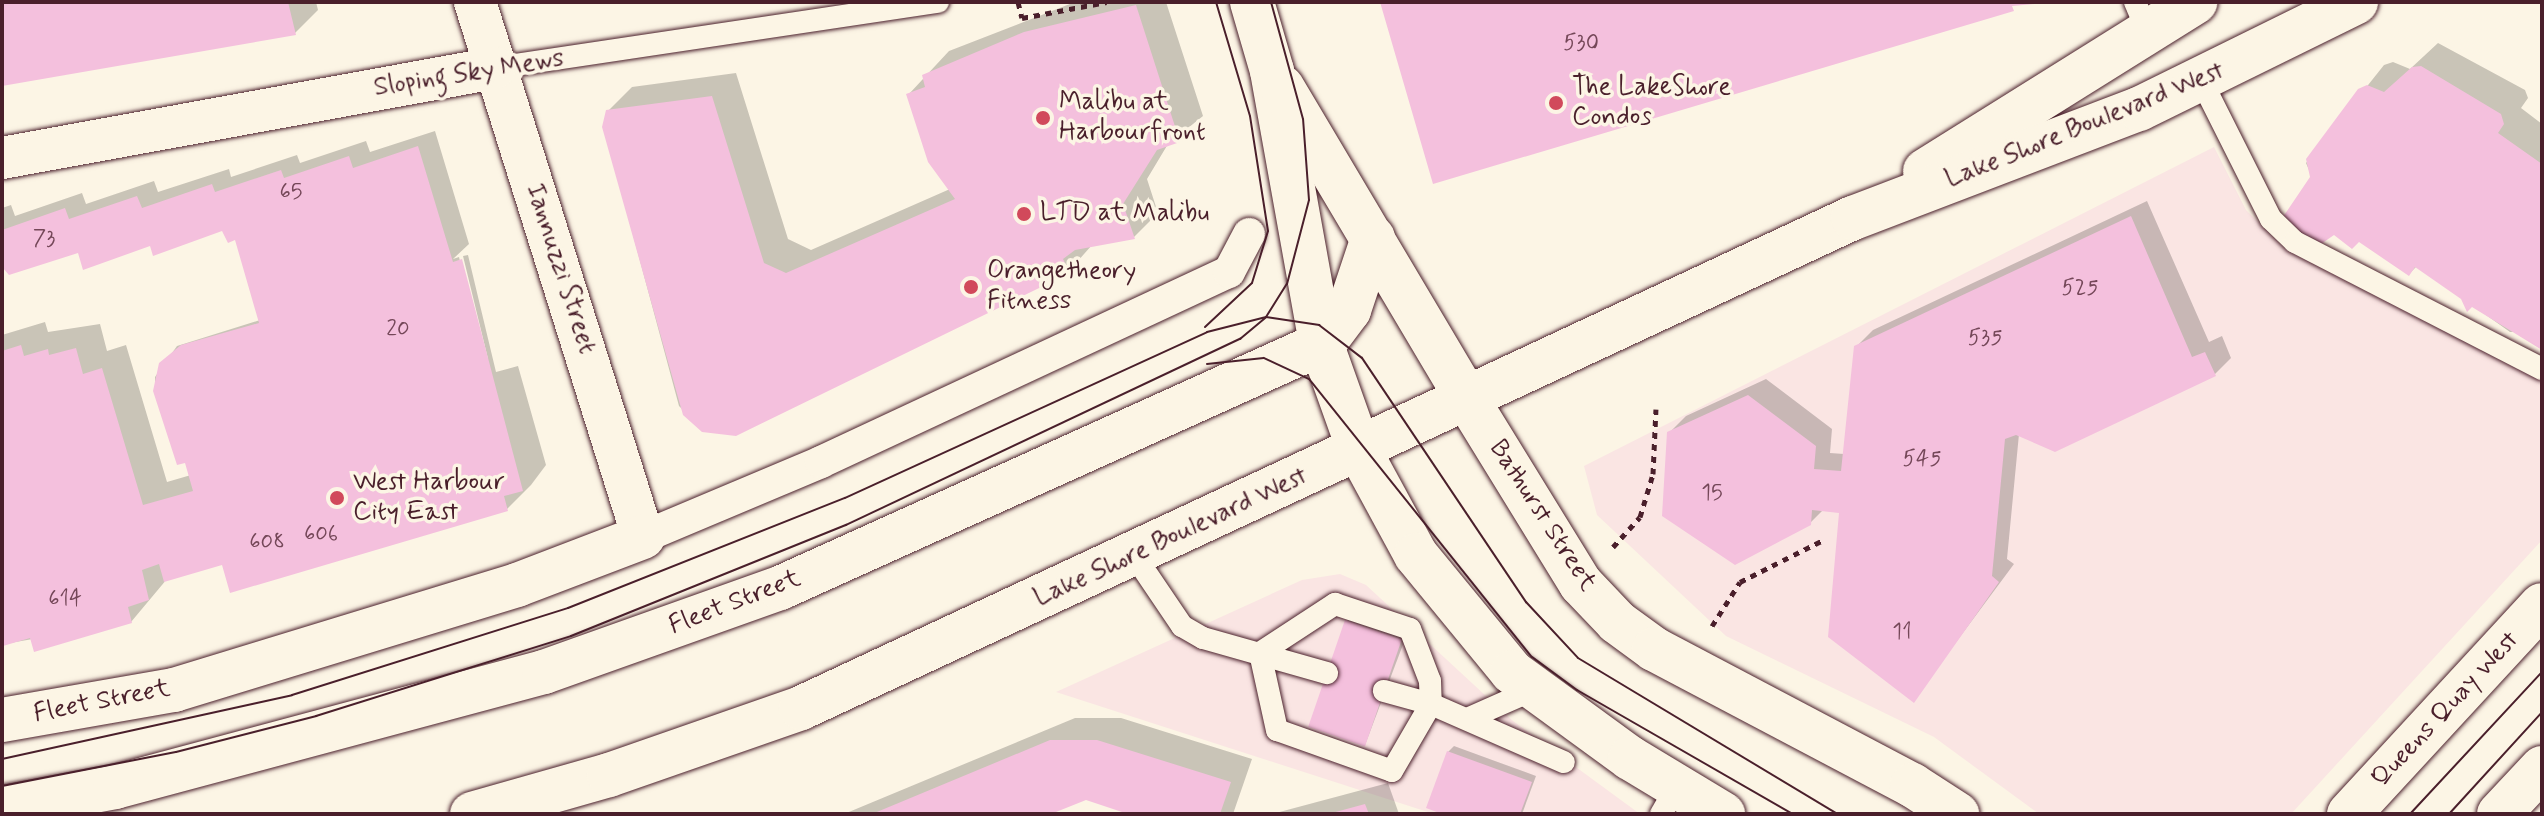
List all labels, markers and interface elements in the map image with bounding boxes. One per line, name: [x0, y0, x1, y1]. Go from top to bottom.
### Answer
house number: 530: [1563, 31, 1599, 57]
street label: Sloping Sky Mews: [372, 44, 566, 104]
street label: Lake Shore Boulevard West: [1943, 57, 2227, 195]
place label: The LakeShore Condos: [1572, 72, 1735, 134]
place label: Malibu at Harbourfront: [1059, 87, 1206, 148]
marker: The LakeShore Condos: [1547, 94, 1565, 112]
marker: Malibu at Harbourfront: [1034, 109, 1052, 127]
street label: Iannuzzi Street: [517, 178, 603, 360]
house number: 65: [280, 180, 302, 206]
place label: LTD at Malibu: [1040, 198, 1208, 230]
marker: LTD at Malibu: [1015, 205, 1033, 223]
house number: 73: [33, 227, 55, 253]
place label: Orangetheory Fitness: [987, 256, 1136, 318]
house number: 525: [2061, 276, 2099, 302]
marker: Orangetheory Fitness: [962, 278, 980, 296]
house number: 20: [386, 317, 410, 343]
house number: 535: [1968, 326, 2002, 352]
street label: Bathurst Street: [1481, 434, 1603, 598]
house number: 545: [1903, 447, 1941, 473]
street label: Lake Shore Boulevard West: [1031, 462, 1311, 614]
place label: West Harbour City East: [353, 467, 505, 528]
house number: 15: [1701, 481, 1723, 507]
marker: West Harbour City East: [328, 489, 346, 507]
house number: 606: [304, 522, 338, 548]
house number: 608: [249, 530, 285, 556]
street label: Fleet Street: [665, 564, 805, 642]
house number: 614: [48, 587, 82, 613]
house number: 11: [1892, 620, 1912, 646]
street label: Queens Quay West: [2365, 625, 2527, 795]
street label: Fleet Street: [31, 673, 173, 731]

